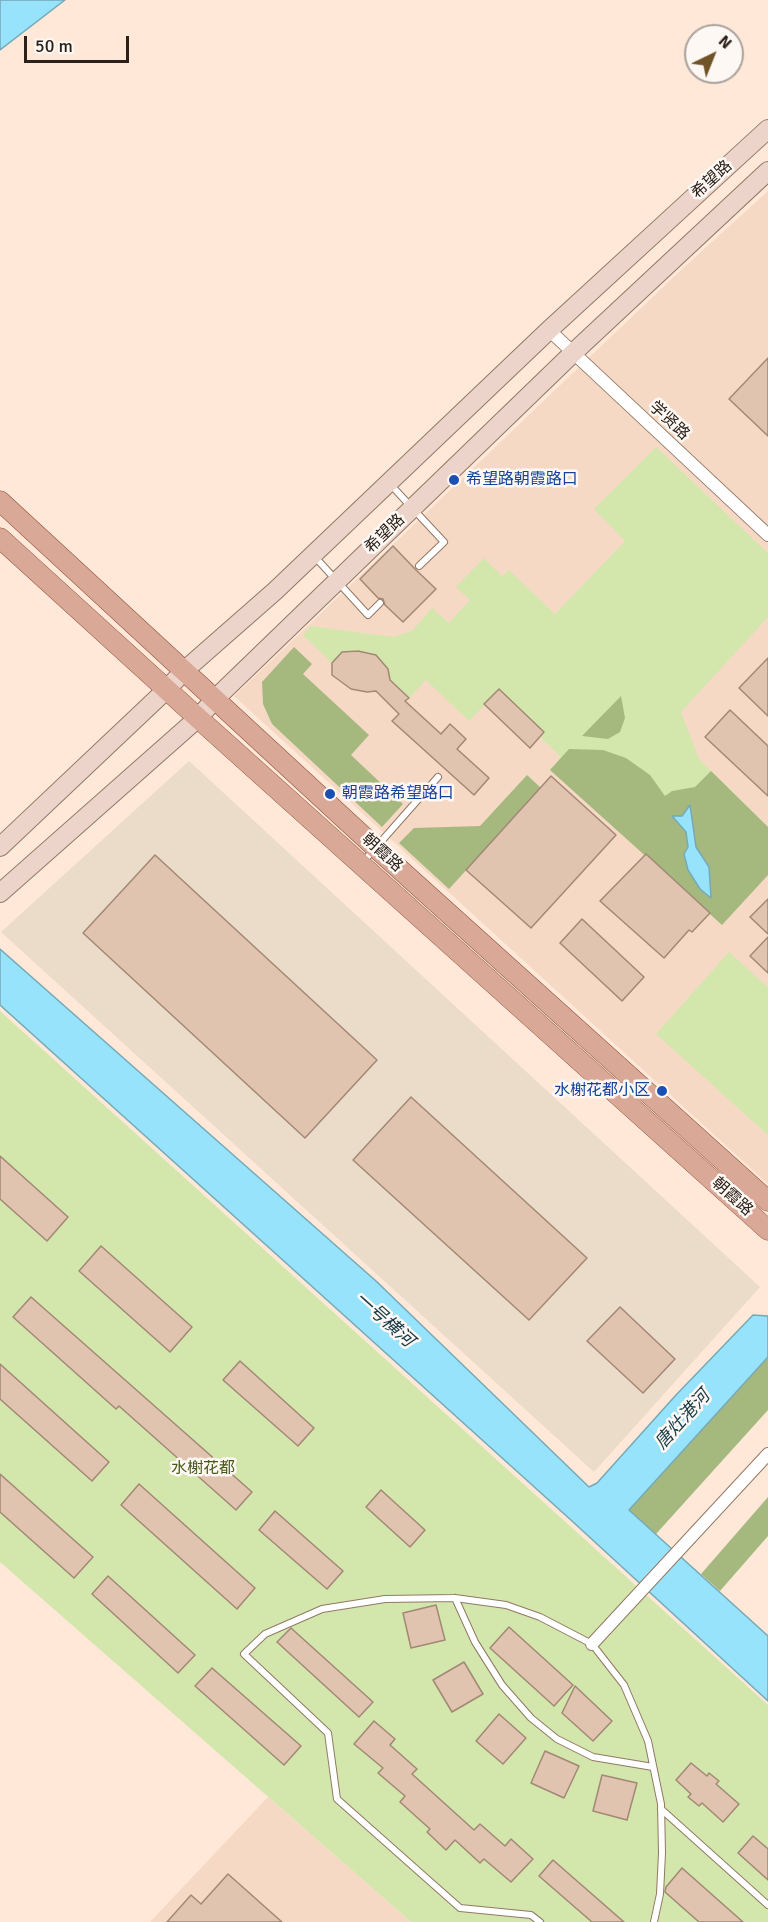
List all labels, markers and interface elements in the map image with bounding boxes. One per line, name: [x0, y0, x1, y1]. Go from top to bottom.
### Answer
scale bar: [27, 24, 132, 62]
north arrow: [684, 24, 744, 84]
text: N: [714, 31, 736, 53]
text: 50 m: [35, 35, 73, 57]
street label: 希望路: [688, 157, 736, 203]
street label: 学贤路: [645, 398, 693, 444]
place label: 希望路朝霞路口: [466, 470, 578, 490]
marker: 希望路朝霞路口: [447, 473, 461, 487]
street label: 希望路: [361, 510, 409, 558]
place label: 朝霞路希望路口: [342, 784, 454, 804]
marker: 朝霞路希望路口: [323, 787, 337, 801]
street label: 朝霞路: [358, 830, 406, 876]
place label: 水榭花都小区: [554, 1081, 650, 1101]
marker: 水榭花都小区: [655, 1084, 669, 1098]
street label: 朝霞路: [708, 1174, 756, 1220]
water label: 一号横河: [350, 1288, 418, 1352]
water label: 唐灶港河: [651, 1386, 715, 1454]
park label: 水榭花都: [171, 1459, 235, 1479]

